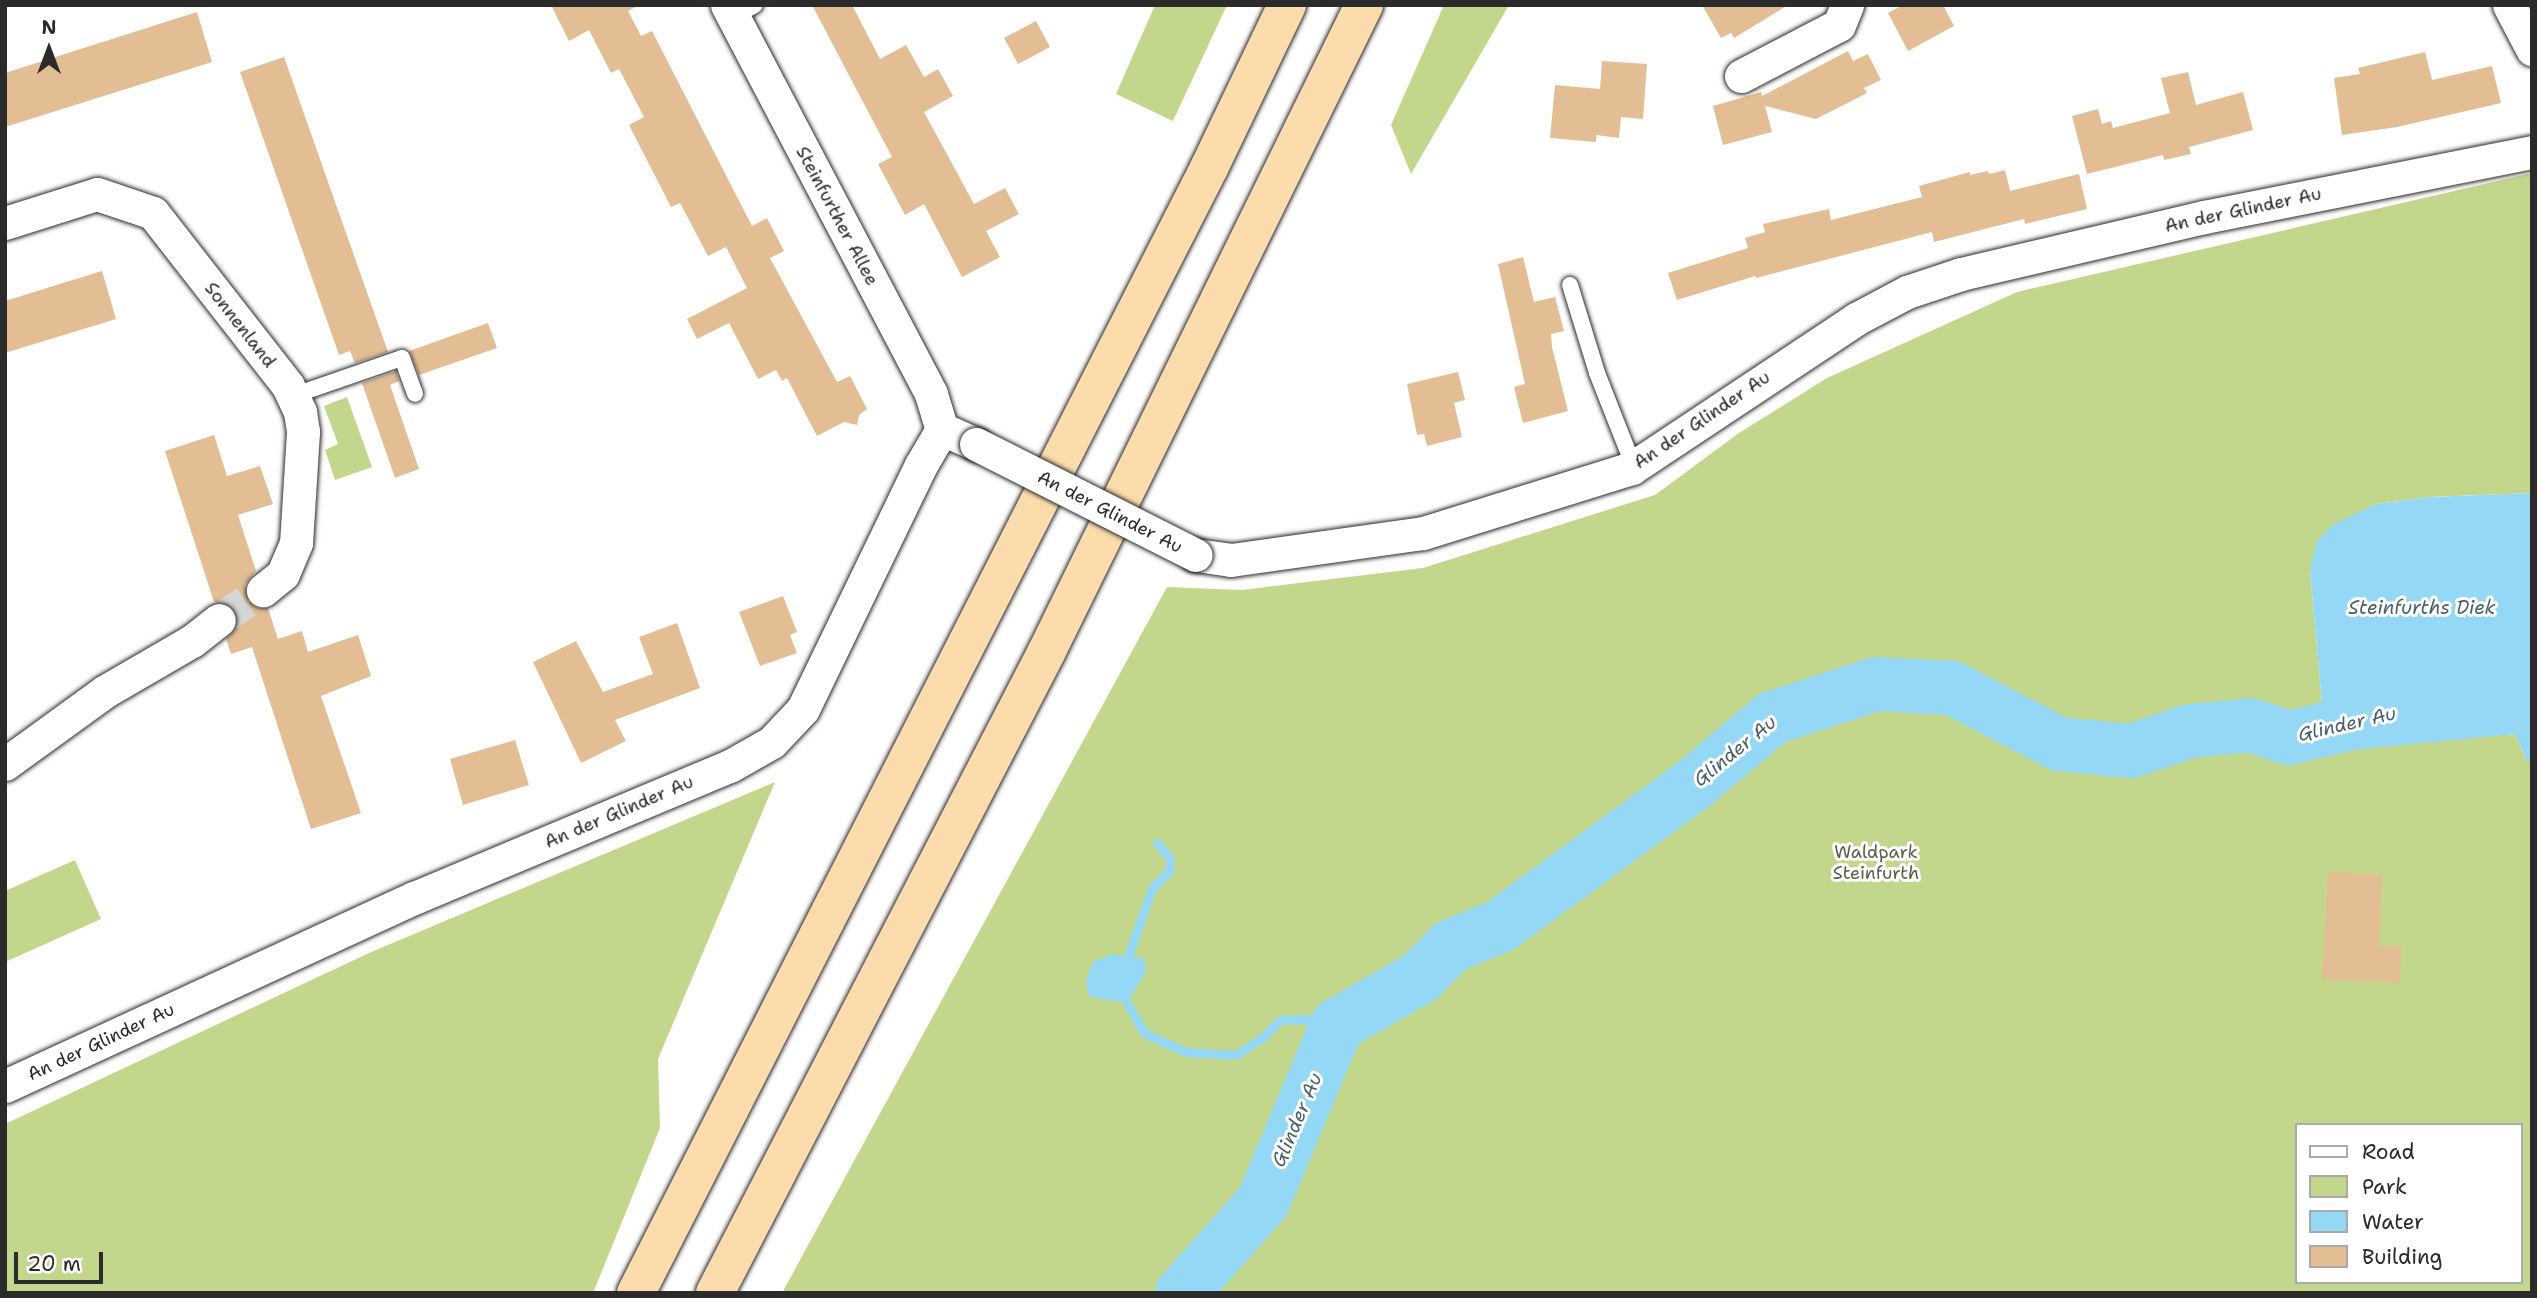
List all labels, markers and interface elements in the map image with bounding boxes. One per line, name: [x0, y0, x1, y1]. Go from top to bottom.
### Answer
north arrow: [14, 14, 84, 84]
text: N: [41, 15, 57, 40]
street label: Steinfurther Allee: [791, 143, 883, 289]
street label: An der Glinder Au: [2163, 183, 2323, 237]
street label: Sonnenland: [200, 278, 280, 372]
street label: An der Glinder Au: [1630, 366, 1774, 474]
street label: An der Glinder Au: [1034, 466, 1186, 558]
water label: Steinfurths Diek: [2348, 597, 2496, 619]
water label: Glinder Au: [2296, 702, 2398, 746]
water label: Glinder Au: [1689, 711, 1781, 791]
street label: An der Glinder Au: [541, 771, 697, 853]
park label: Waldpark Steinfurth: [1833, 842, 1919, 884]
street label: An der Glinder Au: [24, 998, 178, 1086]
water label: Glinder Au: [1267, 1070, 1327, 1170]
legend: [2296, 1123, 2523, 1284]
text: Road: [2362, 1138, 2415, 1166]
text: Park: [2362, 1173, 2407, 1201]
text: Water: [2362, 1208, 2424, 1236]
scale bar: [18, 1238, 107, 1282]
text: Building: [2362, 1243, 2442, 1271]
text: 20 m: [27, 1250, 81, 1278]

